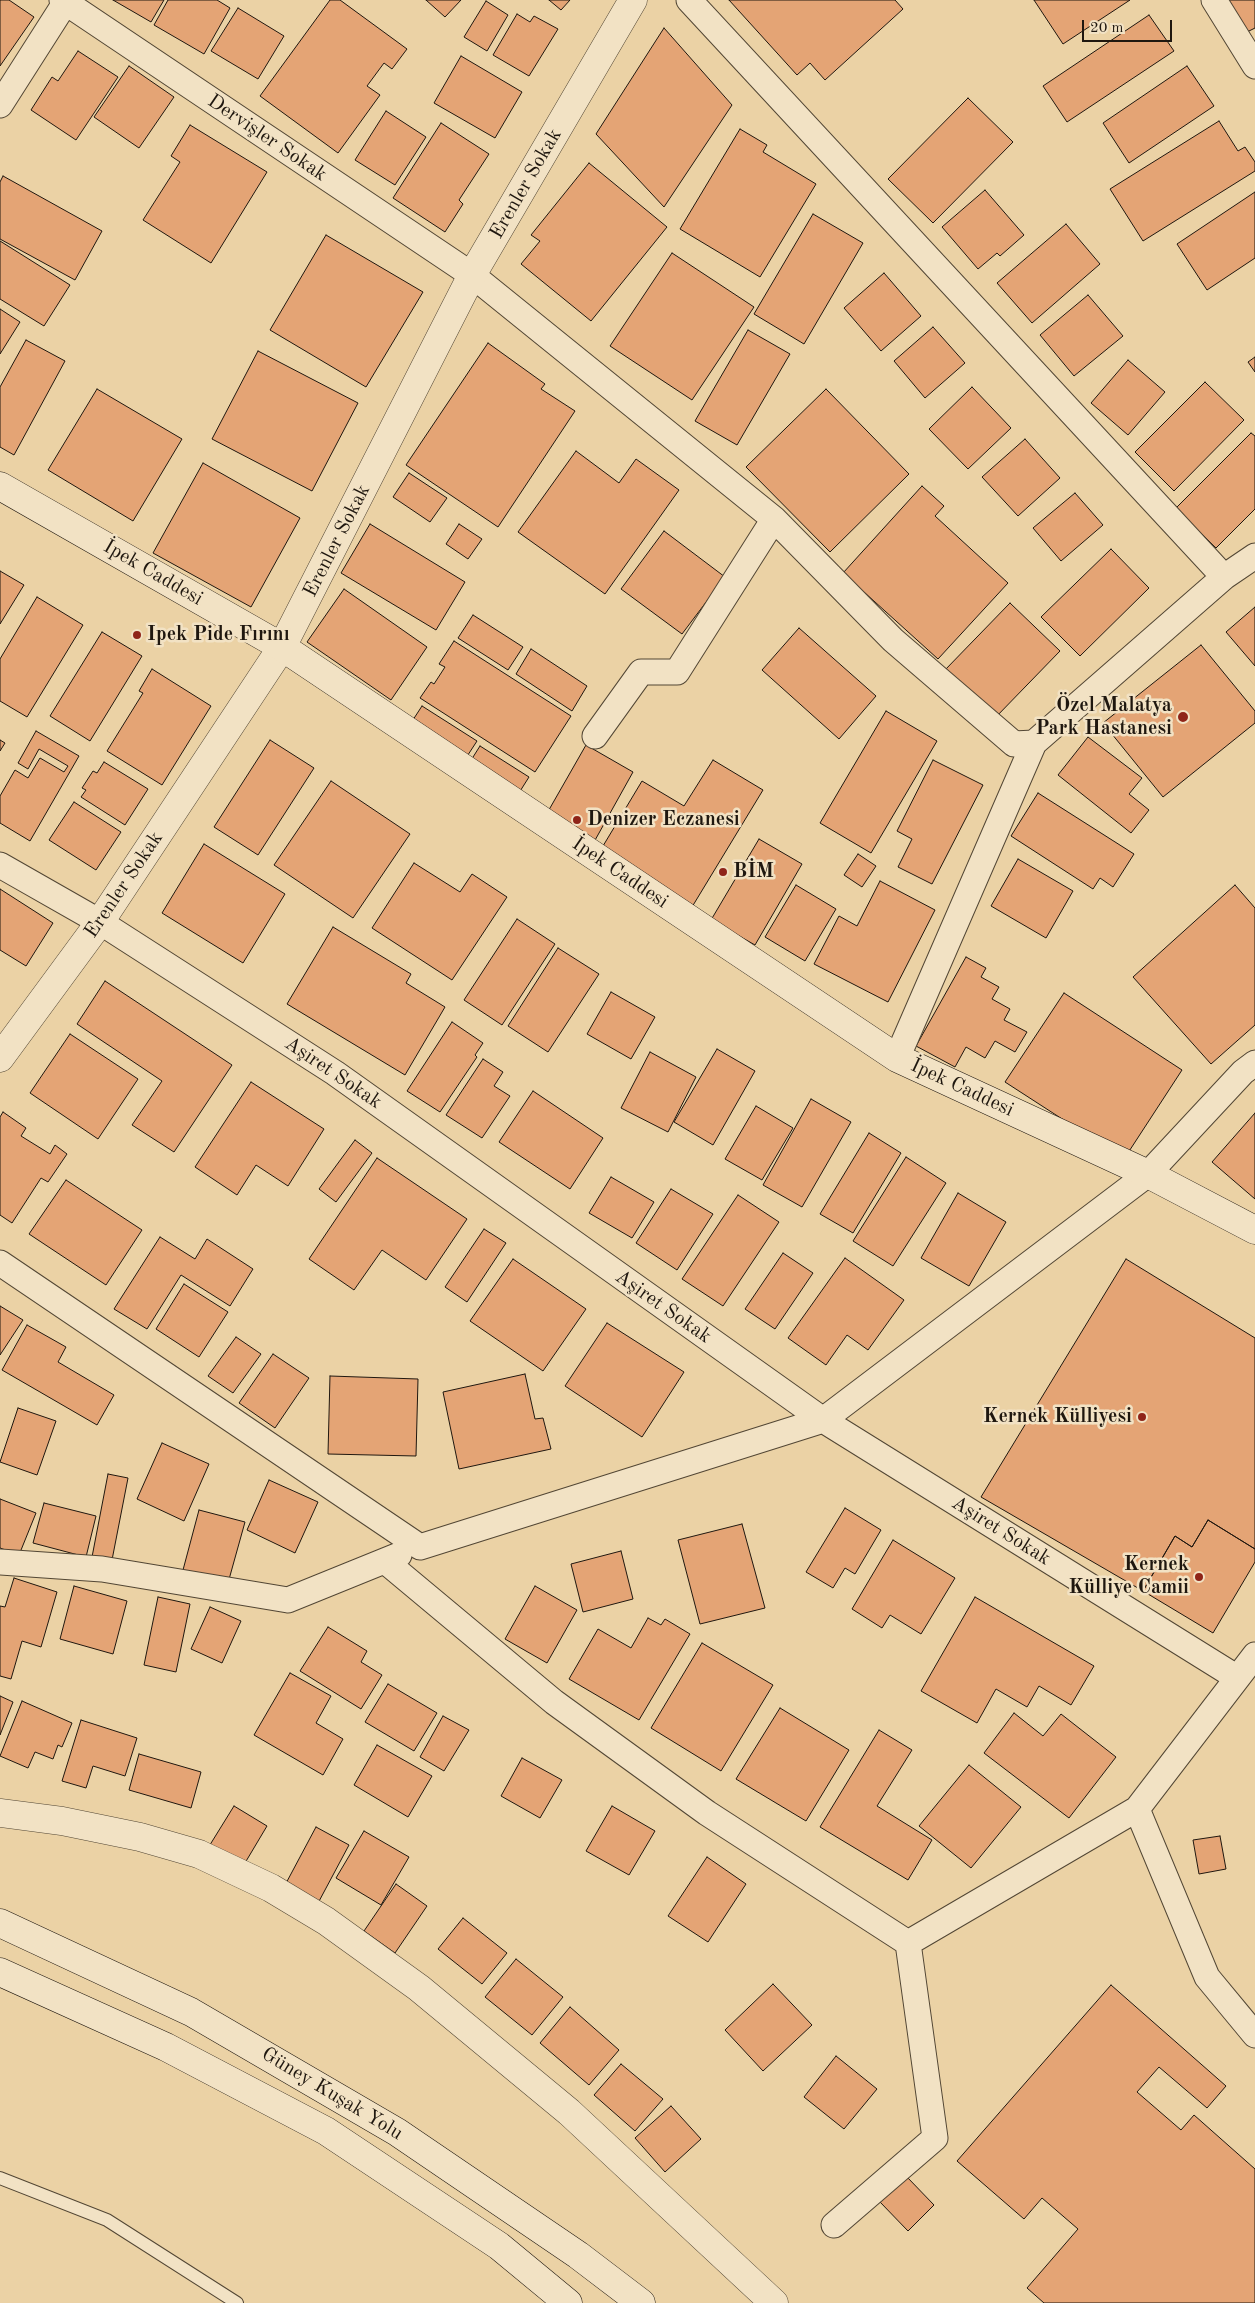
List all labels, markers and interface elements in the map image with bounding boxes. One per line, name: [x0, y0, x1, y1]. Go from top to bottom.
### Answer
scale bar: [1085, 10, 1175, 42]
text: 20 m: [1090, 21, 1124, 36]
street label: Dervişler Sokak: [203, 89, 331, 187]
street label: Erenler Sokak: [485, 125, 567, 243]
street label: Erenler Sokak: [298, 481, 376, 601]
street label: İpek Caddesi: [99, 535, 207, 611]
place label: Ipek Pide Fırını: [147, 623, 290, 647]
marker: Ipek Pide Fırını: [131, 629, 143, 641]
place label: Özel Malatya Park Hastanesi: [1035, 694, 1172, 741]
marker: Özel Malatya Park Hastanesi: [1176, 710, 1190, 724]
place label: Denizer Eczanesi: [587, 808, 740, 832]
marker: Denizer Eczanesi: [571, 814, 583, 826]
street label: Erenler Sokak: [80, 827, 168, 943]
street label: İpek Caddesi: [567, 832, 673, 914]
place label: BİM: [733, 860, 774, 884]
marker: BİM: [717, 866, 729, 878]
street label: Aşiret Sokak: [280, 1032, 386, 1114]
street label: İpek Caddesi: [907, 1054, 1017, 1122]
street label: Aşiret Sokak: [610, 1265, 716, 1349]
place label: Kernek Külliyesi: [983, 1405, 1132, 1429]
marker: Kernek Külliyesi: [1136, 1411, 1148, 1423]
street label: Aşiret Sokak: [947, 1491, 1055, 1571]
place label: Kernek Külliye Camii: [1069, 1553, 1189, 1600]
marker: Kernek Külliye Camii: [1193, 1571, 1205, 1583]
street label: Güney Kuşak Yolu: [257, 2042, 407, 2146]

